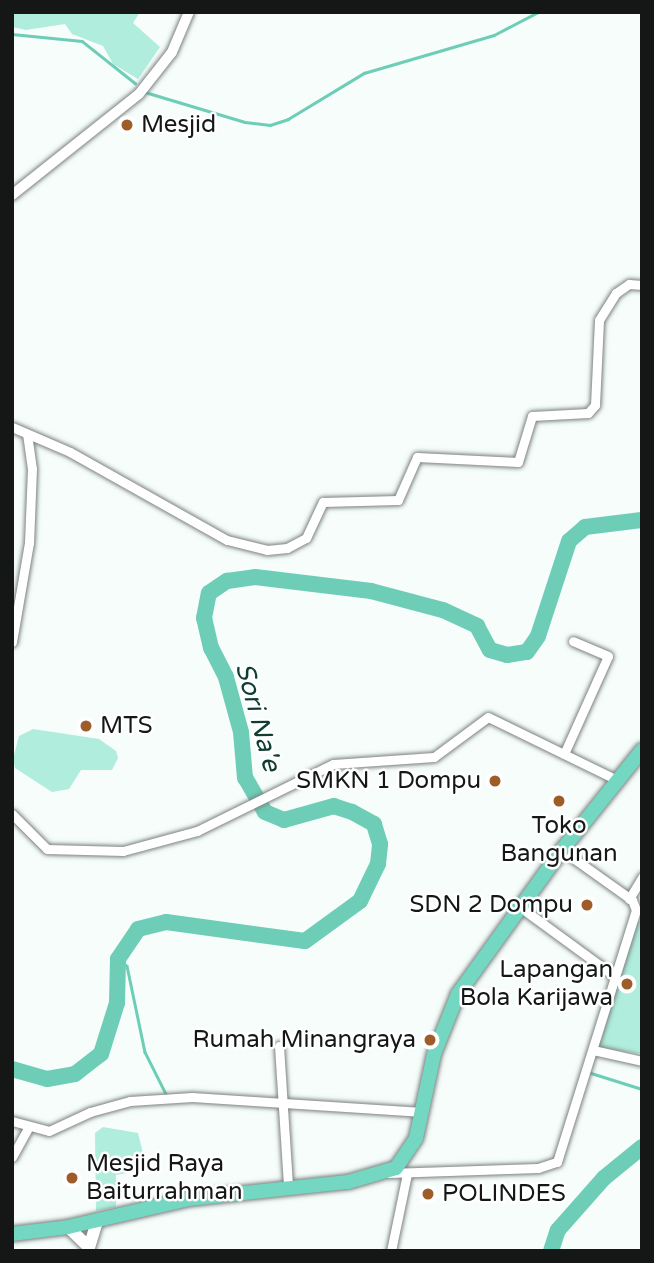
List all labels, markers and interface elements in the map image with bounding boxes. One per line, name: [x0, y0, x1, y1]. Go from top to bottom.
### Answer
place label: Mesjid: [141, 111, 216, 139]
marker: Mesjid: [119, 117, 135, 133]
water label: Sori Na'e: [229, 659, 287, 775]
place label: MTS: [100, 712, 153, 740]
marker: MTS: [78, 718, 94, 734]
place label: SMKN 1 Dompu: [296, 767, 481, 795]
marker: SMKN 1 Dompu: [487, 773, 503, 789]
marker: Toko Bangunan: [551, 793, 567, 809]
place label: Toko Bangunan: [500, 812, 618, 868]
place label: SDN 2 Dompu: [409, 891, 573, 919]
marker: SDN 2 Dompu: [579, 897, 595, 913]
place label: Lapangan Bola Karijawa: [460, 956, 613, 1012]
marker: Lapangan Bola Karijawa: [619, 976, 635, 992]
place label: Rumah Minangraya: [192, 1026, 416, 1054]
marker: Rumah Minangraya: [422, 1032, 438, 1048]
place label: Mesjid Raya Baiturrahman: [86, 1150, 243, 1206]
marker: Mesjid Raya Baiturrahman: [64, 1170, 80, 1186]
place label: POLINDES: [442, 1180, 566, 1208]
marker: POLINDES: [420, 1186, 436, 1202]

